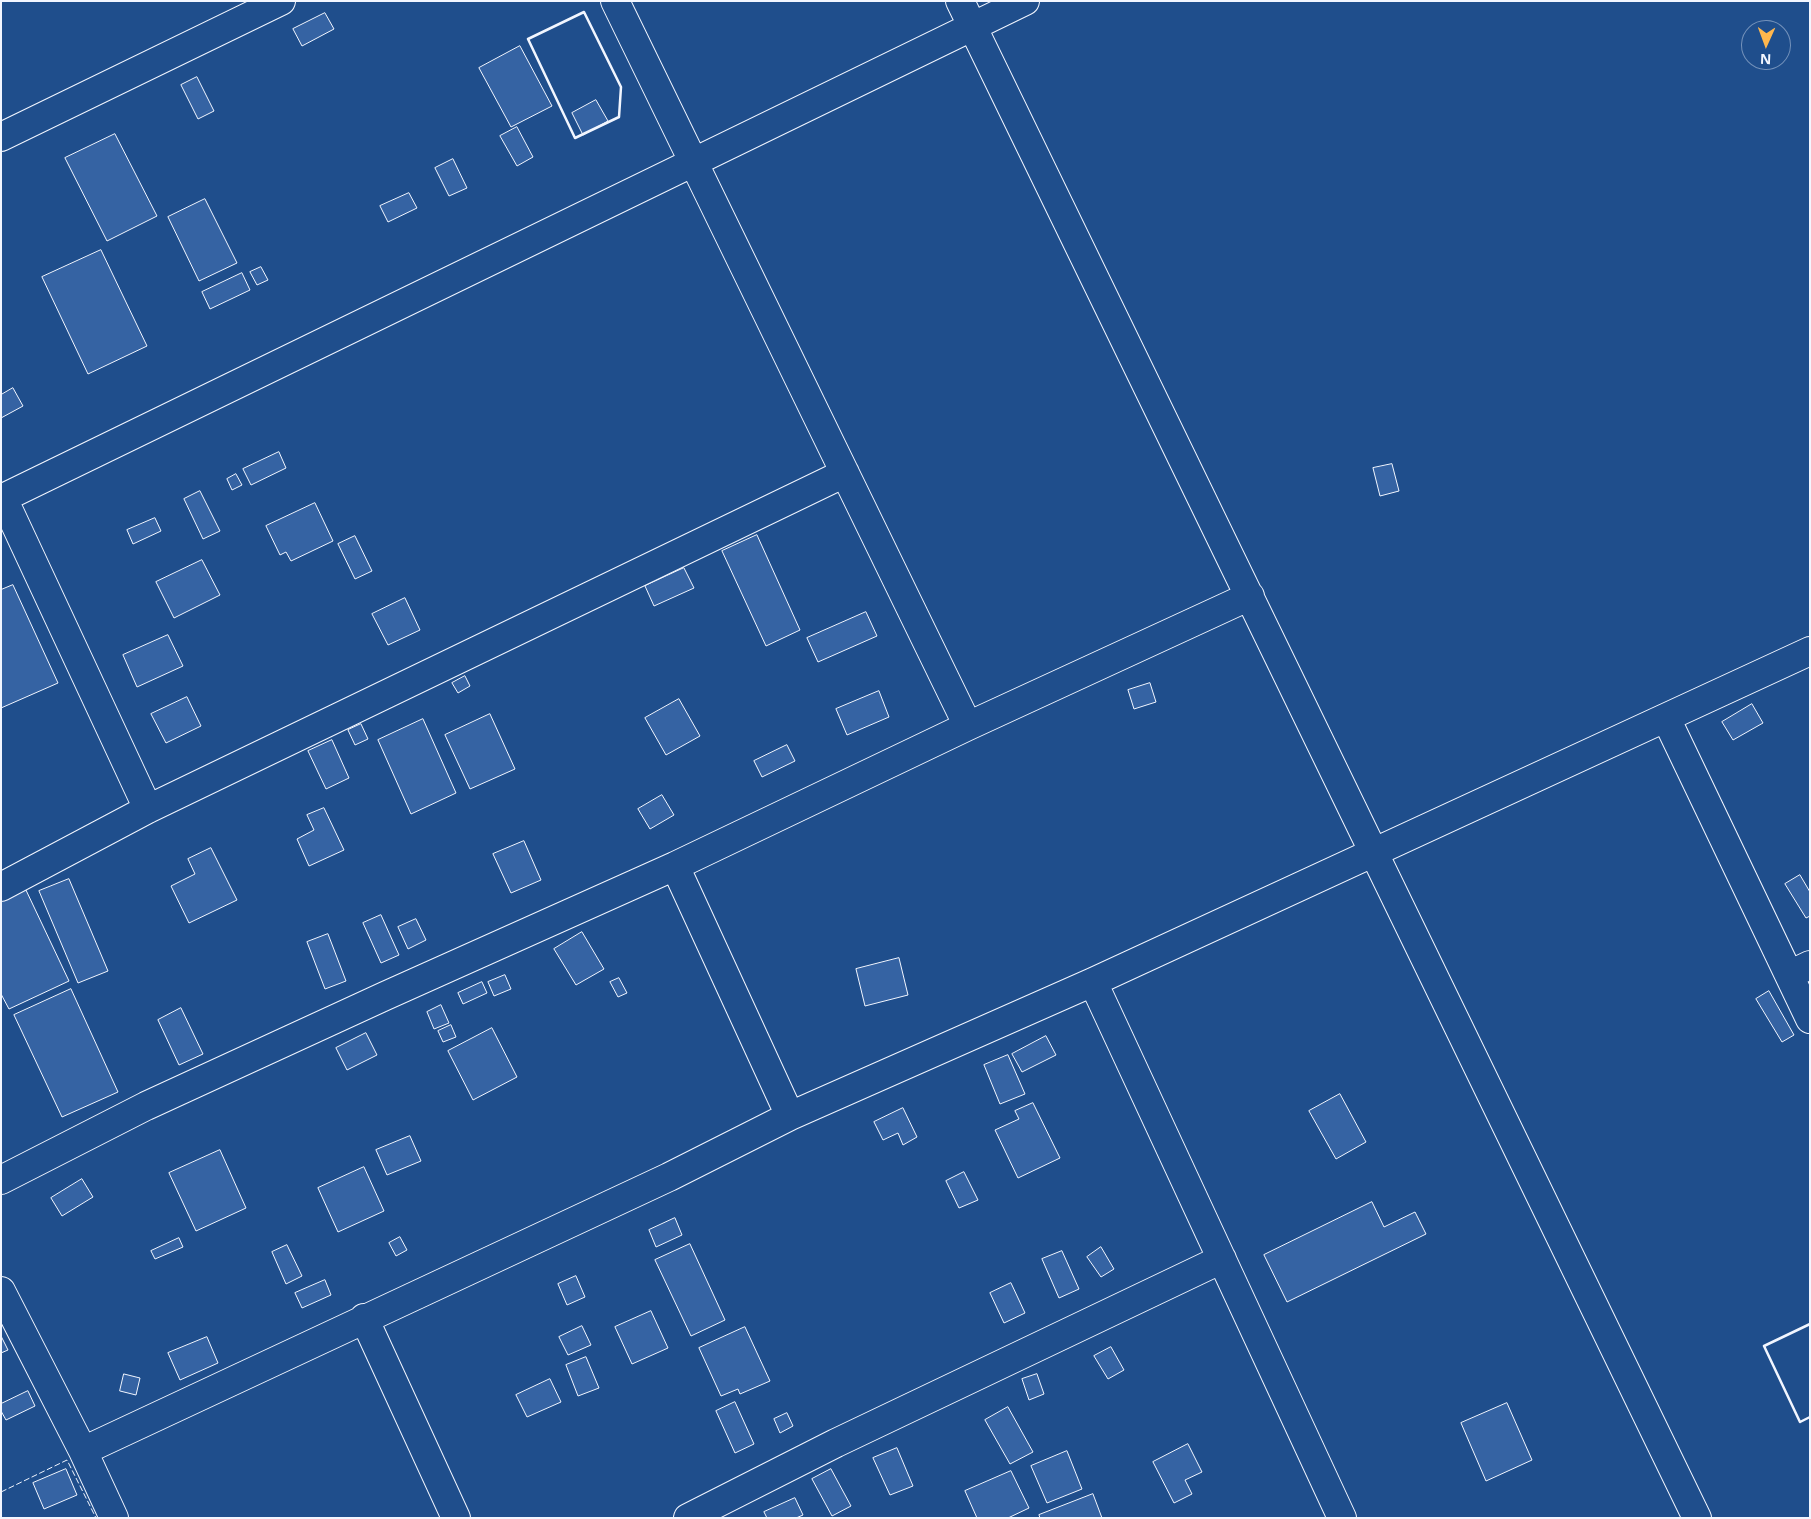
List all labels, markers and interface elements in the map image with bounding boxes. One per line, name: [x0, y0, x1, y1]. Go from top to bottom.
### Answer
north arrow: [1741, 20, 1791, 70]
text: N: [1759, 50, 1772, 69]

